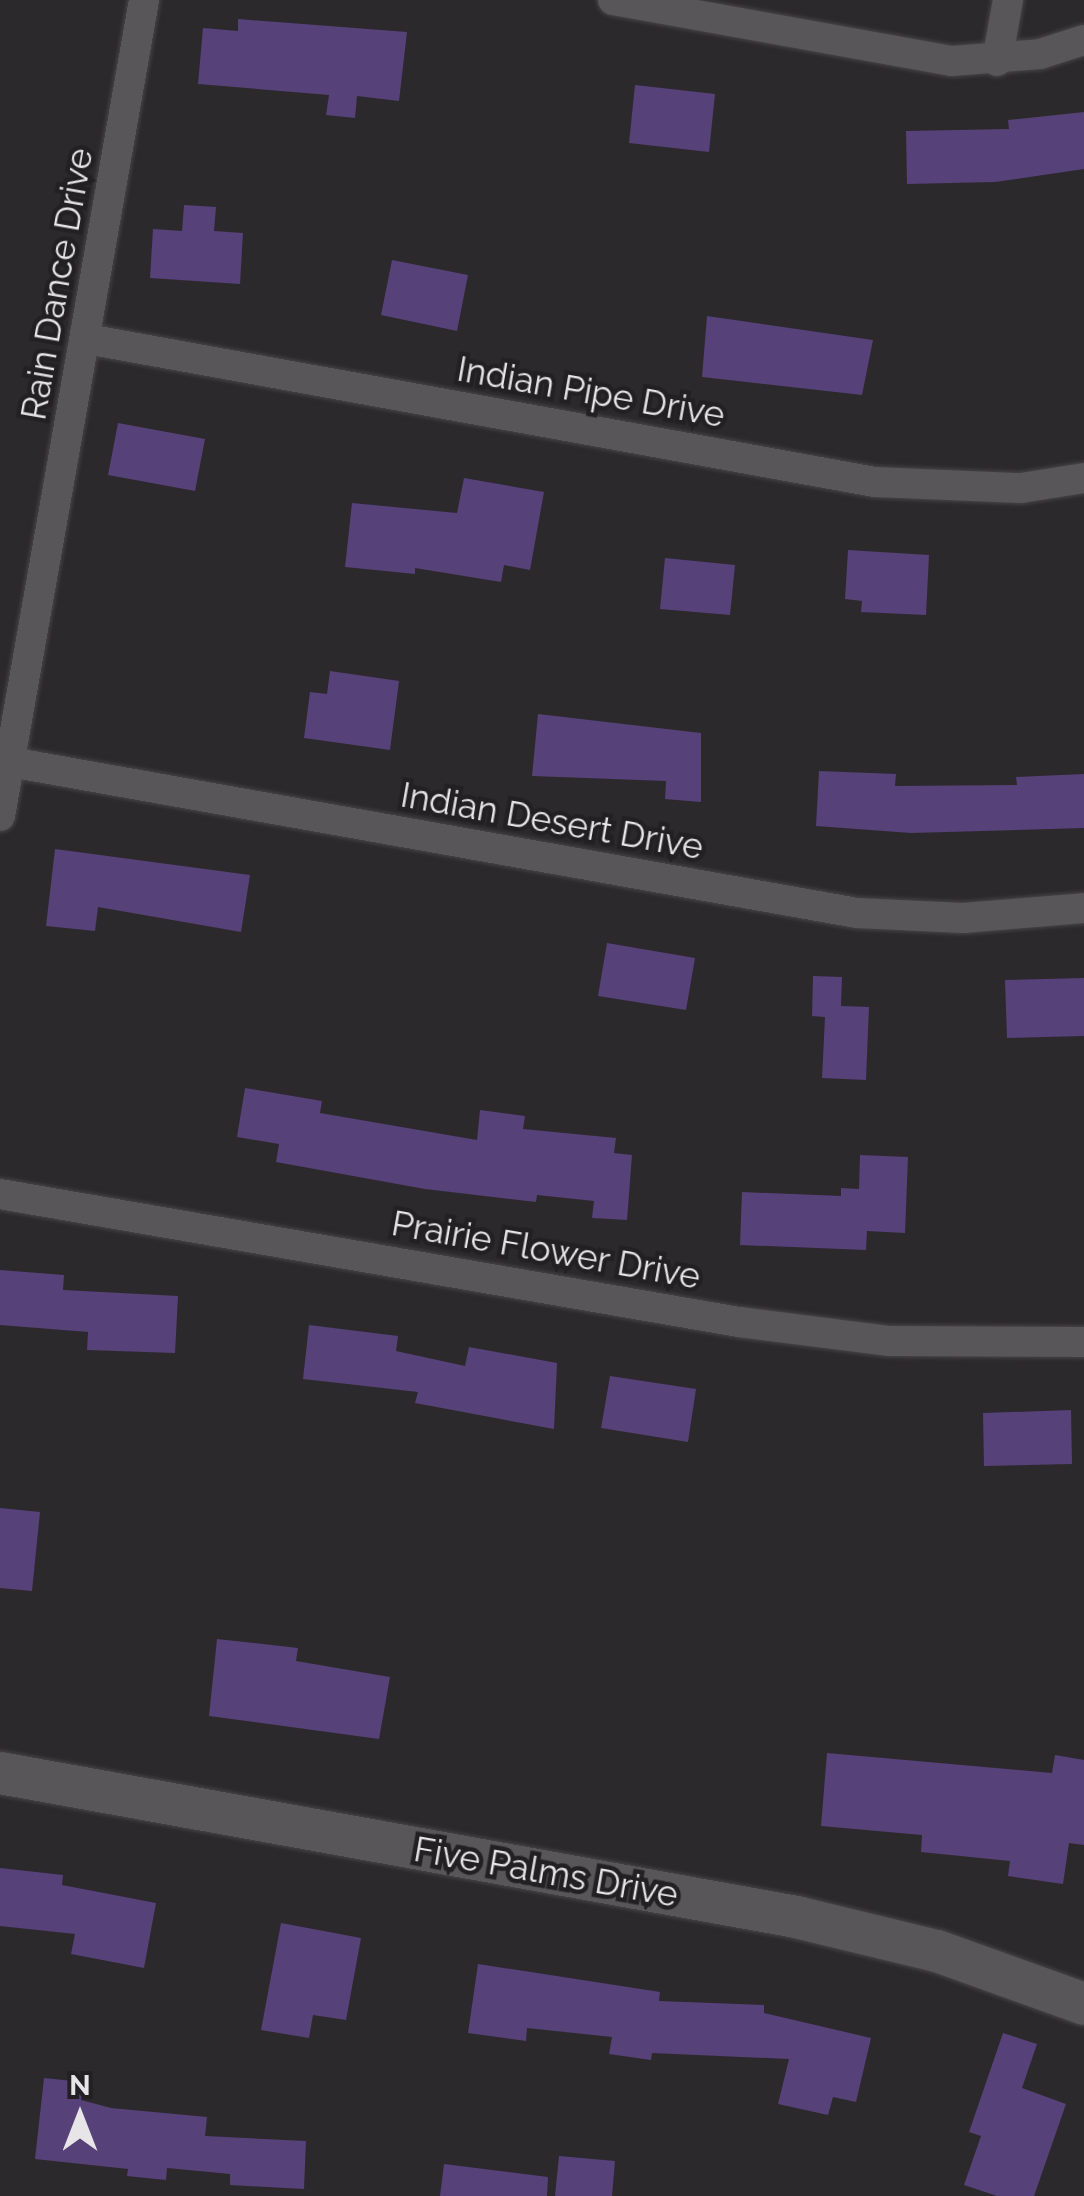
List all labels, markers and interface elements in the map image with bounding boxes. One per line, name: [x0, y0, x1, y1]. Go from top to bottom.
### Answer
street label: Rain Dance Drive: [12, 145, 102, 423]
street label: Indian Pipe Drive: [454, 348, 728, 436]
street label: Indian Desert Drive: [398, 774, 706, 868]
street label: Prairie Flower Drive: [388, 1202, 704, 1298]
street label: Five Palms Drive: [411, 1828, 681, 1916]
north arrow: [30, 2066, 130, 2166]
text: N: [69, 2069, 91, 2102]

